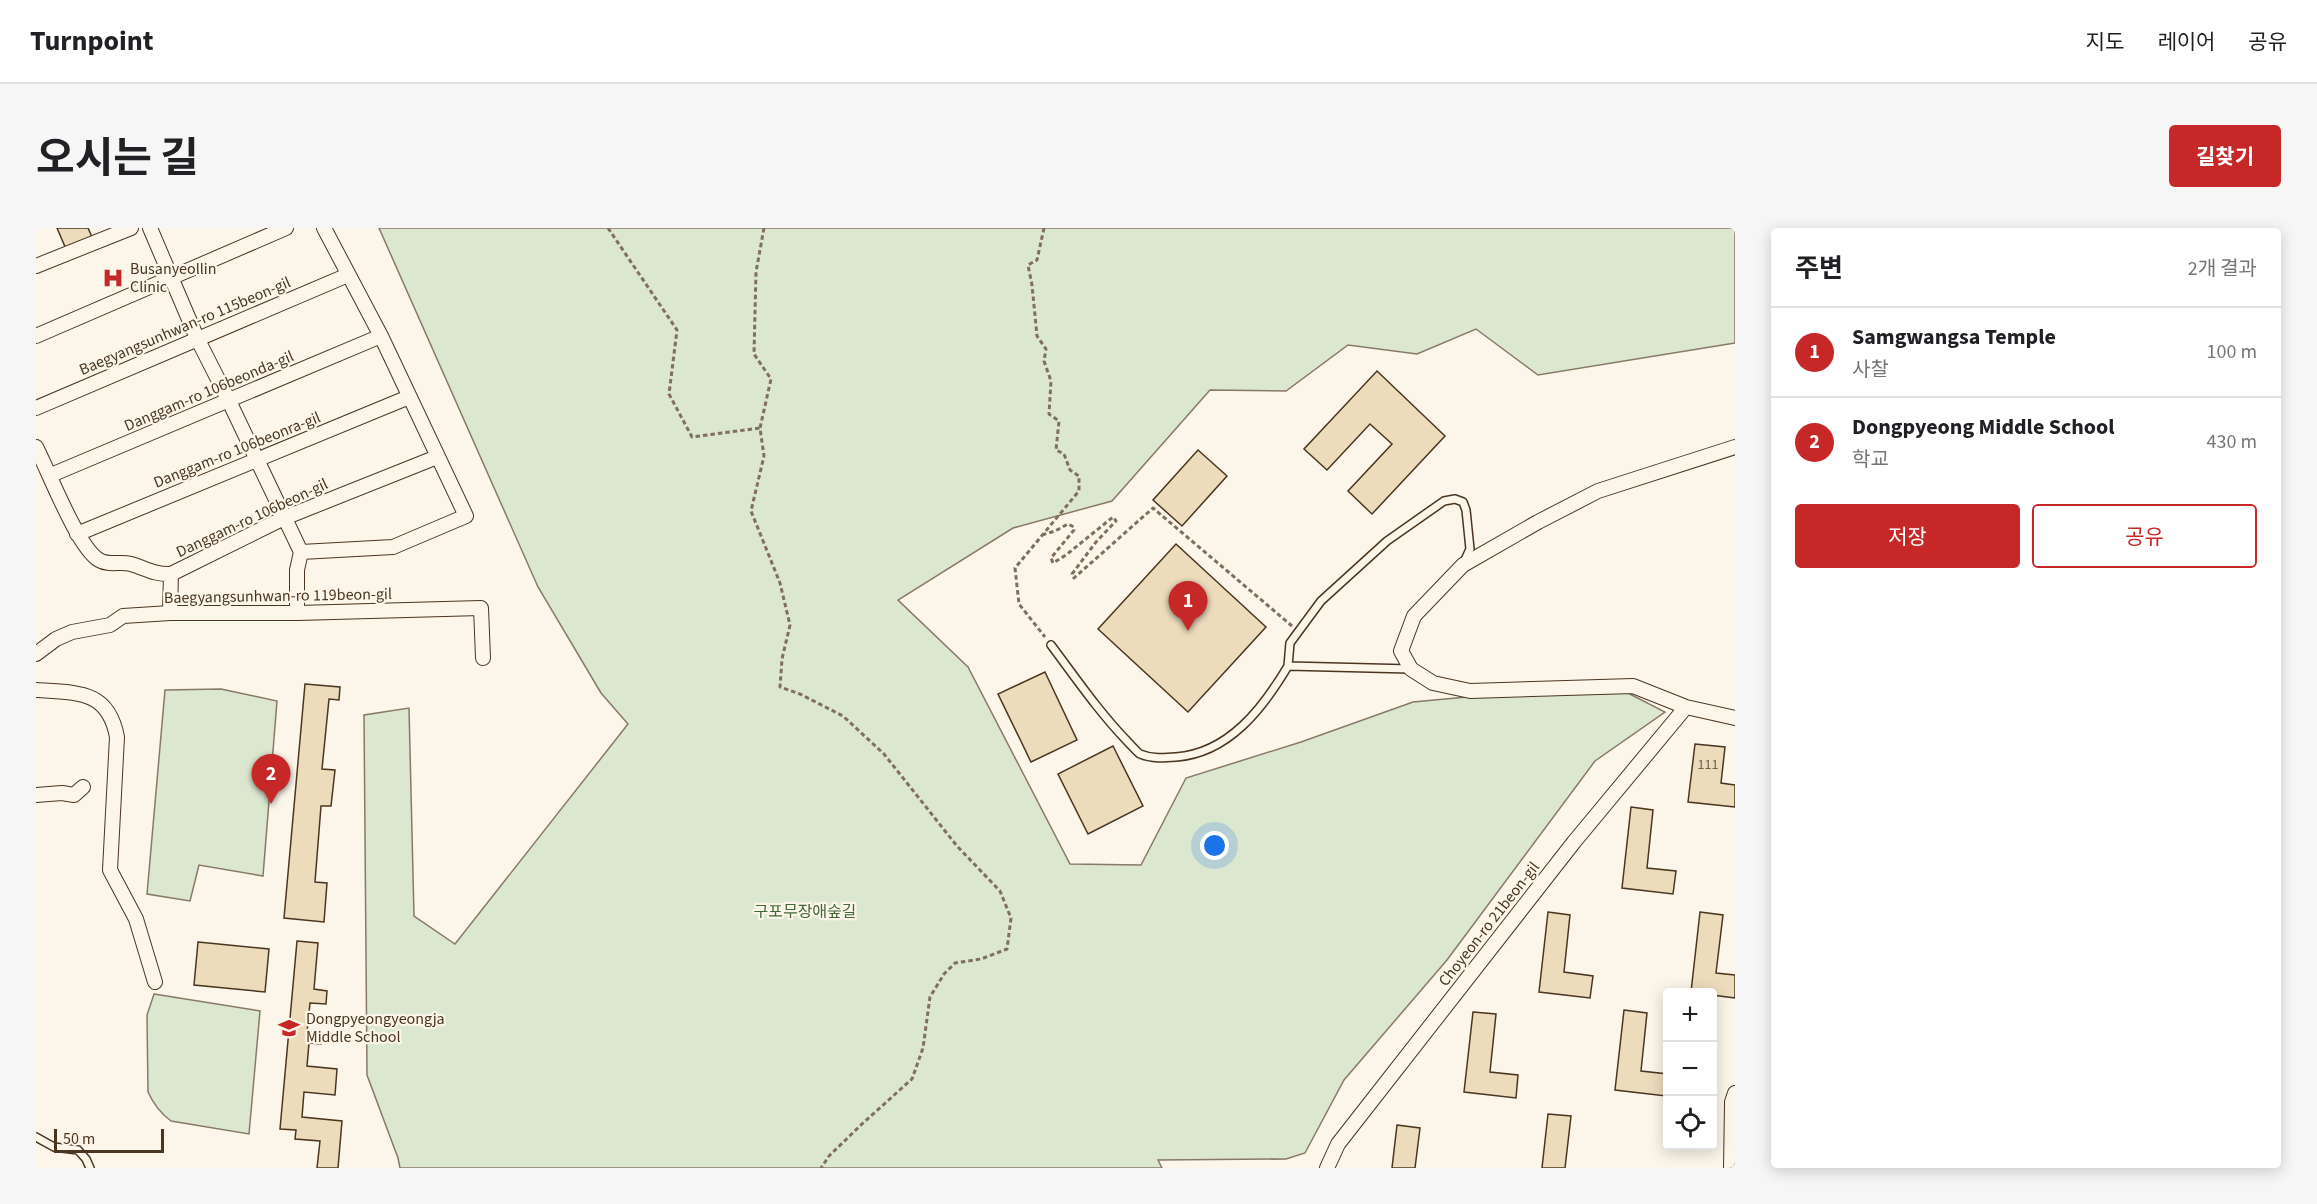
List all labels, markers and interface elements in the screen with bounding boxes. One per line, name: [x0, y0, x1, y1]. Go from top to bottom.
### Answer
text: Turnpoint: [30, 21, 154, 61]
text: 지도: [2086, 27, 2124, 57]
text: 레이어: [2157, 27, 2215, 57]
text: 공유: [2248, 27, 2287, 57]
button: 길찾기: [2169, 125, 2281, 187]
text: 오시는 길: [36, 129, 199, 189]
text: 주변: [1795, 250, 1843, 287]
text: 2개 결과: [2188, 255, 2257, 283]
place label: Busanyeollin Clinic: [130, 258, 217, 298]
hospital icon: Busanyeollin Clinic: [101, 266, 125, 290]
street label: Baegyangsunhwan-ro 115beon-gil: [76, 271, 294, 381]
text: Samgwangsa Temple: [1852, 321, 2056, 353]
text: 1: [1809, 338, 1820, 366]
text: 100 m: [2207, 338, 2257, 366]
street label: Danggam-ro 106beonda-gil: [121, 345, 297, 437]
text: 사찰: [1852, 356, 1889, 384]
street label: Danggam-ro 106beonra-gil: [150, 406, 324, 494]
text: Dongpyeong Middle School: [1852, 411, 2115, 443]
text: 2: [1809, 428, 1820, 456]
text: 430 m: [2207, 428, 2257, 456]
text: 학교: [1852, 446, 1889, 474]
street label: Danggam-ro 106beon-gil: [172, 473, 332, 563]
button: 저장: [1795, 504, 2020, 568]
button: 공유: [2032, 504, 2257, 568]
pin: 1: [1168, 582, 1208, 631]
street label: Baegyangsunhwan-ro 119beon-gil: [164, 583, 392, 609]
pin: 2: [252, 754, 290, 804]
house number: 111: [1698, 755, 1718, 775]
your location: [1200, 831, 1229, 860]
street label: Choyeon-ro 21beon-gil: [1433, 857, 1545, 991]
park label: 구포무장애숲길: [753, 901, 857, 923]
map controls: [1663, 988, 1717, 1150]
button: +: [1663, 988, 1717, 1042]
place label: Dongpyeongyeongja Middle School: [306, 1008, 445, 1048]
school or university icon: Dongpyeongyeongja Middle School: [277, 1016, 301, 1040]
button: −: [1663, 1042, 1717, 1096]
button: locate: [1663, 1096, 1717, 1150]
scale bar: [54, 1126, 164, 1154]
text: 50 m: [63, 1128, 95, 1150]

